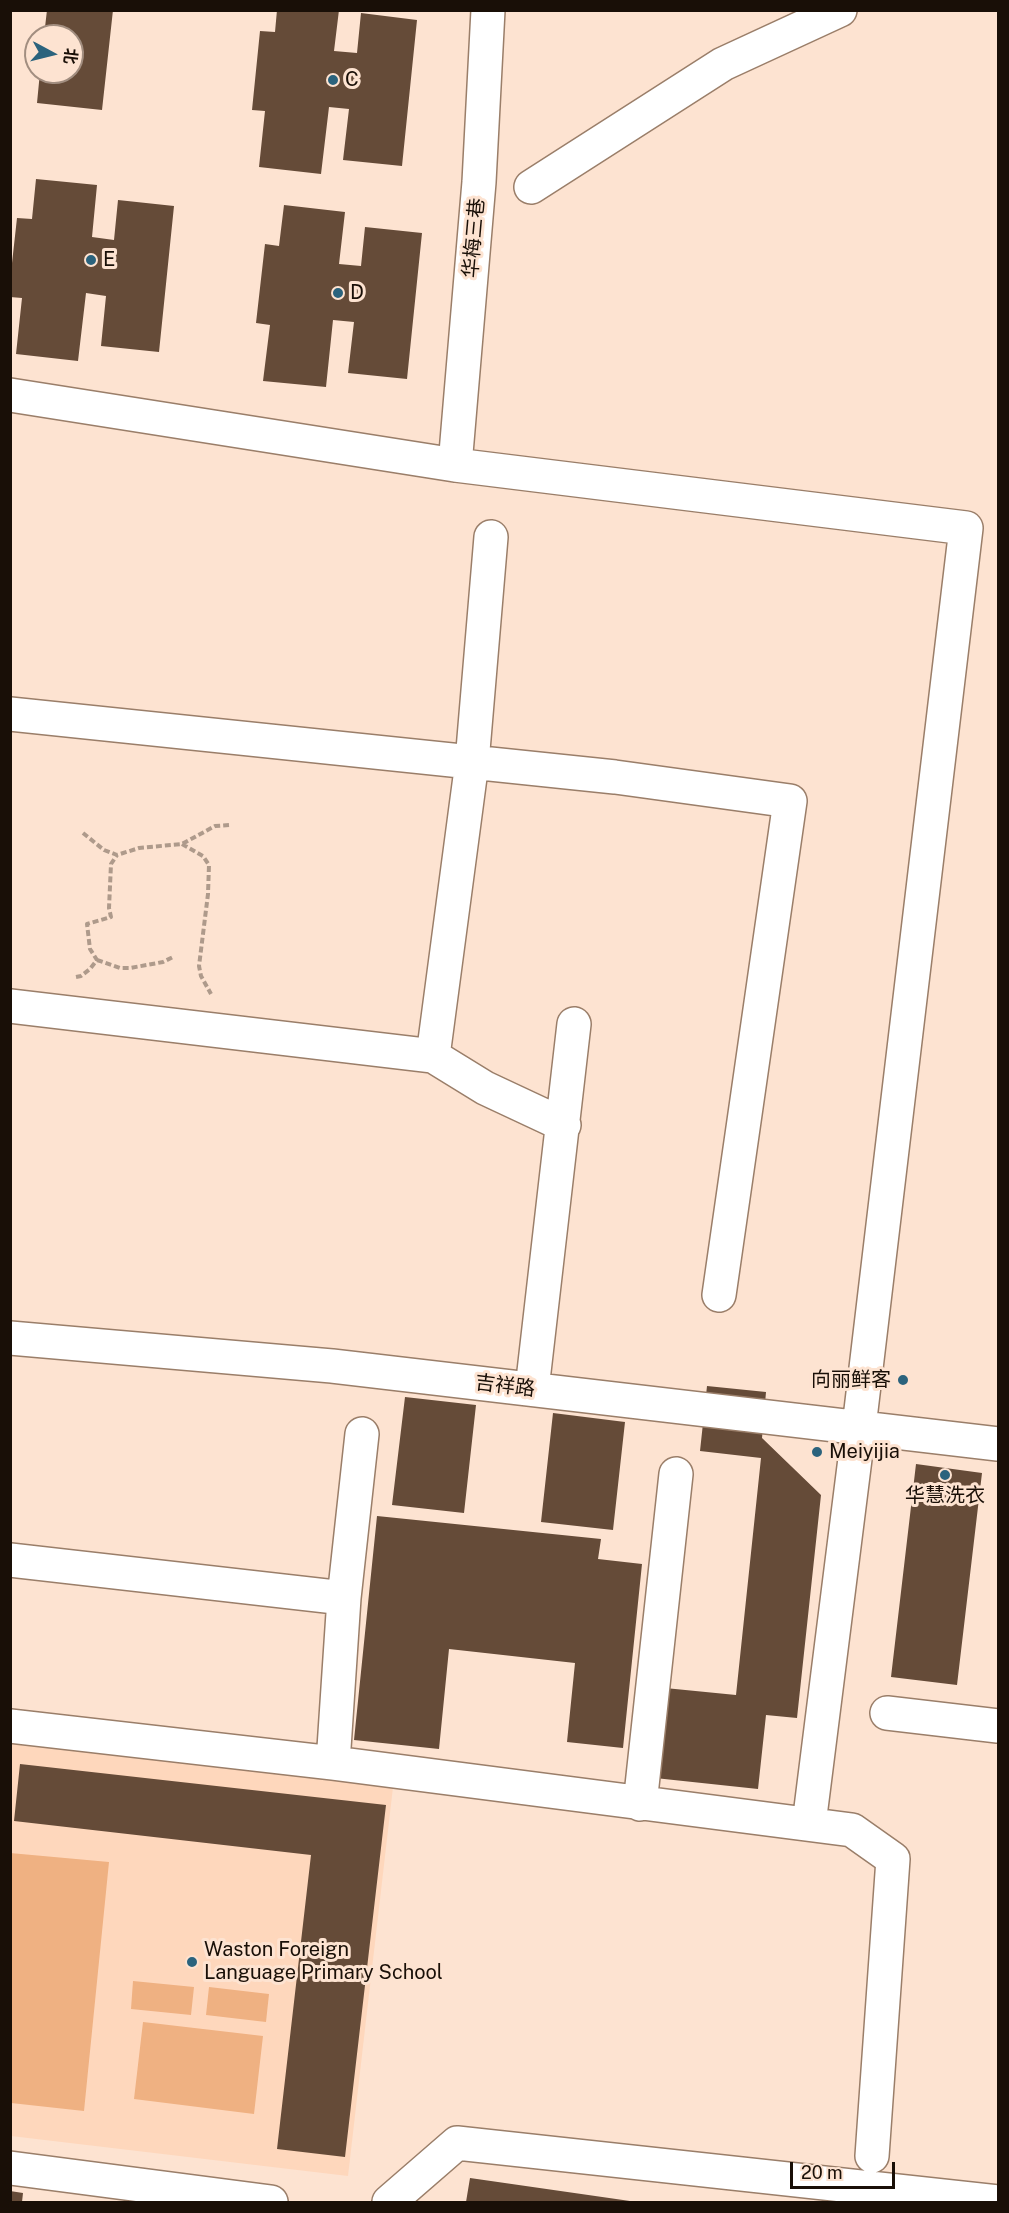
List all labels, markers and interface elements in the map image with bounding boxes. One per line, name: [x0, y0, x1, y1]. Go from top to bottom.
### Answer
north arrow: [24, 24, 84, 84]
text: 北: [60, 47, 81, 65]
place label: C: [345, 68, 359, 92]
marker: C: [326, 73, 340, 87]
street label: 华梅三巷: [459, 197, 489, 279]
place label: E: [103, 248, 115, 272]
marker: E: [84, 253, 98, 267]
place label: D: [350, 281, 364, 305]
marker: D: [331, 286, 345, 300]
place label: 向丽鲜客: [811, 1368, 891, 1392]
street label: 吉祥路: [474, 1370, 536, 1402]
marker: 向丽鲜客: [896, 1373, 910, 1387]
place label: Meiyijia: [829, 1440, 900, 1464]
marker: Meiyijia: [810, 1445, 824, 1459]
marker: 华慧洗衣: [938, 1468, 952, 1482]
place label: 华慧洗衣: [905, 1484, 985, 1508]
place label: Waston Foreign Language Primary School: [204, 1938, 443, 1985]
marker: Waston Foreign Language Primary School: [185, 1955, 199, 1969]
scale bar: [793, 2150, 898, 2188]
text: 20 m: [801, 2162, 843, 2183]

